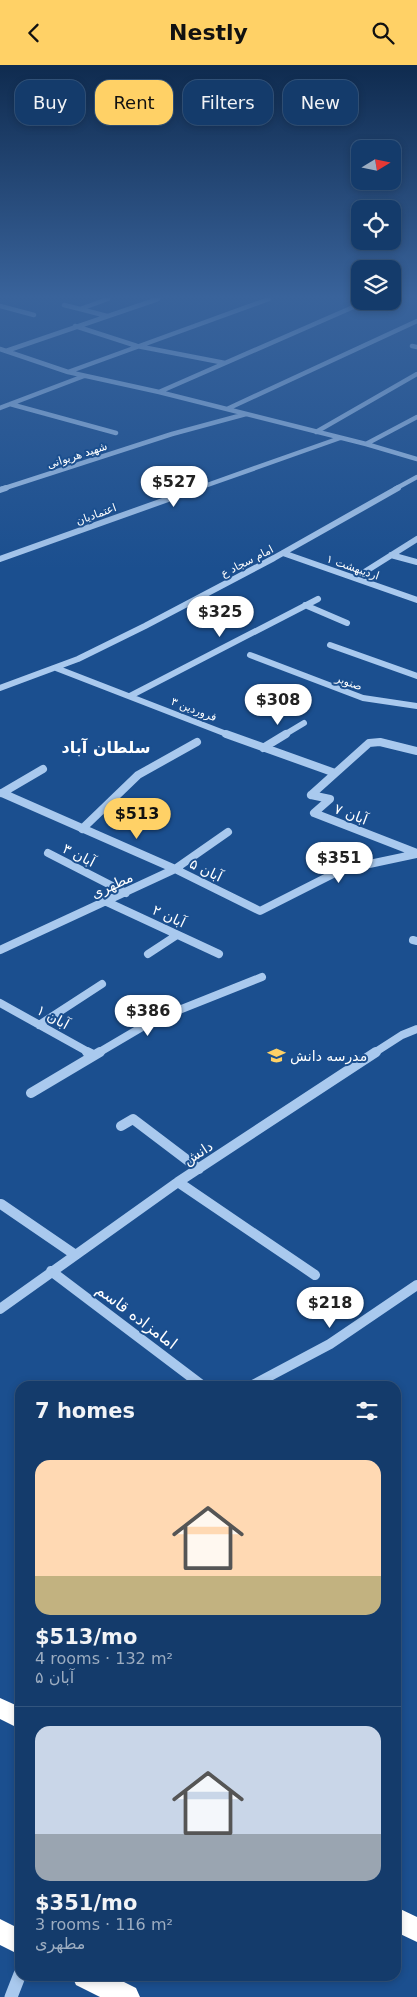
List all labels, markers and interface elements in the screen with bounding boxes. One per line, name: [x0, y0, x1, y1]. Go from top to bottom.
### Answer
icon: back: [20, 19, 48, 47]
icon: search: [369, 19, 397, 47]
text: Nestly: [169, 20, 248, 45]
chip: Buy: [15, 80, 85, 125]
chip: Rent: [95, 80, 173, 125]
chip: Filters: [183, 80, 273, 125]
chip: New: [283, 80, 358, 125]
north arrow: [351, 140, 401, 190]
map controls: [351, 140, 401, 310]
button: locate: [351, 200, 401, 250]
button: layers: [351, 260, 401, 310]
street label: شهید هریوانی: [45, 440, 109, 471]
pin: $527: [144, 465, 204, 508]
text: $527: [152, 472, 196, 491]
street label: اعتمادیان: [74, 501, 118, 528]
street label: امام سجاد ع: [219, 543, 276, 580]
street label: اردیبهشت ۱: [325, 552, 381, 583]
pin: $325: [190, 595, 250, 638]
text: $325: [198, 602, 242, 621]
street label: صنوبر: [333, 671, 364, 693]
pin: $308: [248, 683, 308, 726]
text: $308: [256, 690, 300, 709]
street label: فروردین ۳: [169, 695, 218, 724]
district label: سلطان آباد: [62, 737, 150, 757]
pin: $513: [107, 797, 167, 840]
street label: آبان ۷: [332, 800, 371, 828]
text: $513: [115, 804, 159, 823]
street label: آبان ۳: [60, 840, 99, 870]
pin: $351: [309, 841, 369, 884]
text: $351: [317, 848, 361, 867]
street label: آبان ۵: [187, 855, 226, 885]
street label: مطهری: [89, 868, 136, 902]
street label: آبان ۲: [150, 901, 189, 931]
pin: $386: [118, 995, 178, 1037]
text: $386: [126, 1001, 170, 1020]
street label: آبان ۱: [34, 1002, 73, 1033]
school or university icon: مدرسه دانش: [266, 1046, 286, 1066]
place label: مدرسه دانش: [290, 1048, 367, 1065]
street label: دانش: [180, 1138, 216, 1169]
street label: امامزاده قاسم: [92, 1280, 181, 1354]
pin: $218: [300, 1287, 360, 1329]
text: $218: [308, 1293, 352, 1312]
icon: filters: [353, 1397, 381, 1425]
text: 7 homes: [35, 1399, 135, 1423]
icon: home: [163, 1493, 253, 1583]
text: $513/mo: [35, 1625, 137, 1649]
text: 4 rooms · 132 m²: [35, 1649, 173, 1668]
text: آبان ۵: [35, 1668, 74, 1687]
icon: home: [163, 1758, 253, 1848]
text: $351/mo: [35, 1891, 137, 1915]
text: 3 rooms · 116 m²: [35, 1915, 173, 1934]
text: مطهری: [35, 1934, 85, 1953]

